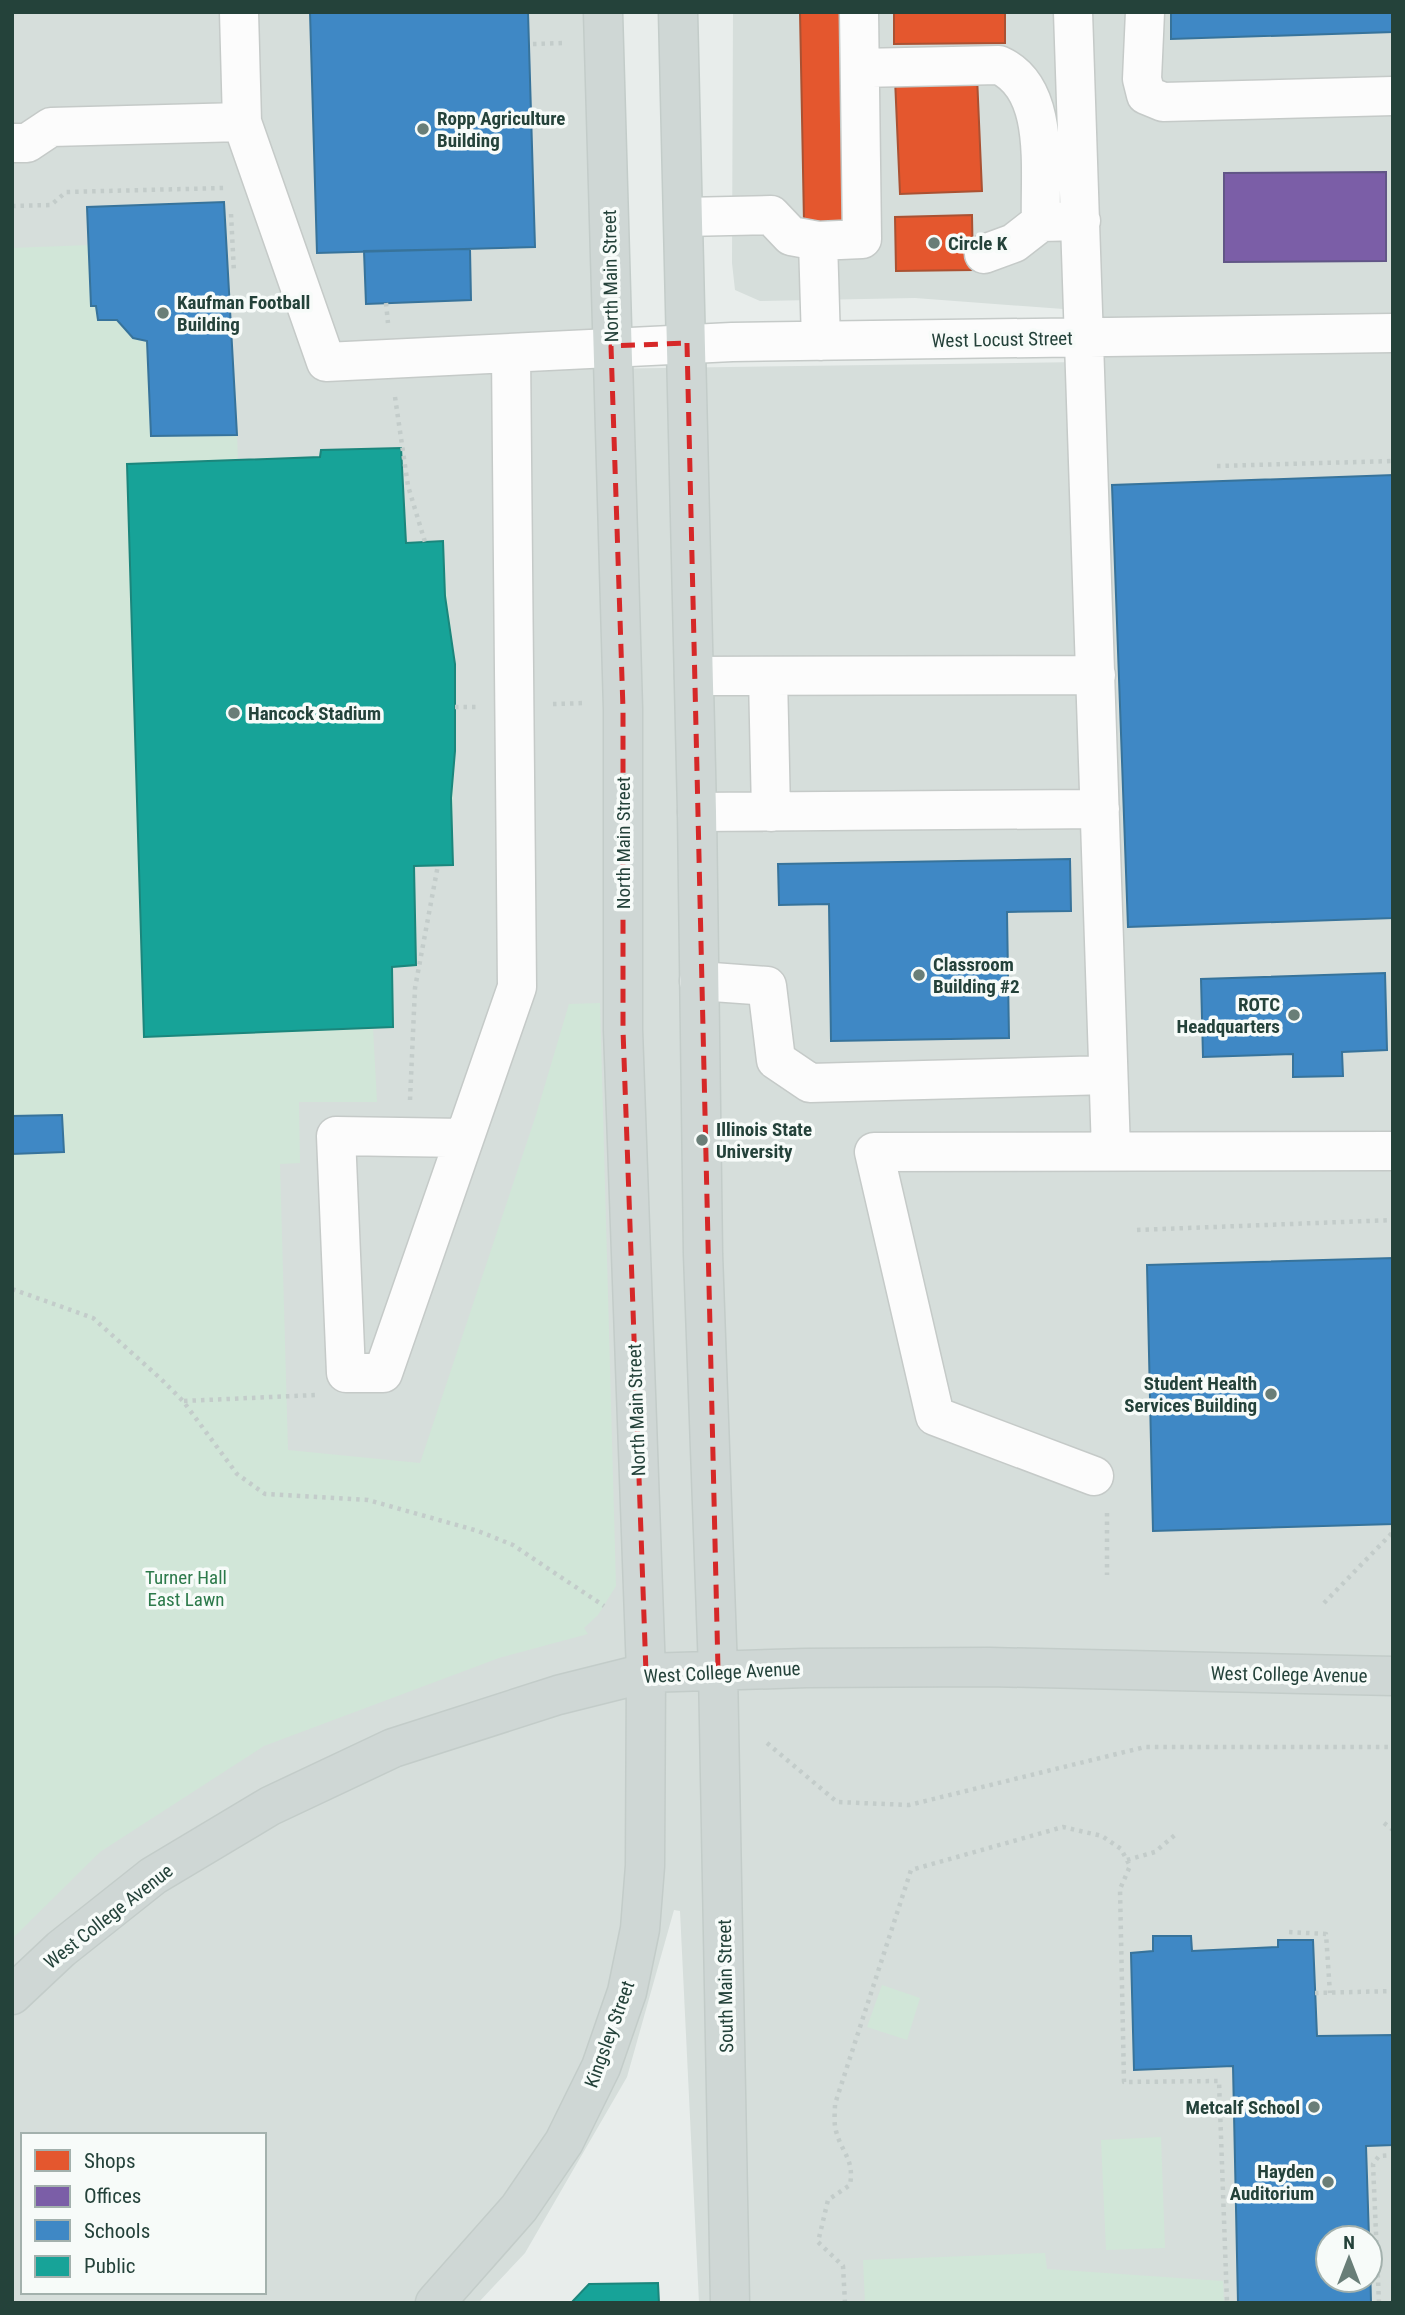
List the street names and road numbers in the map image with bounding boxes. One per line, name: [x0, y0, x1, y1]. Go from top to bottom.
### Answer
street label: North Main Street: [598, 209, 623, 342]
street label: West Locust Street: [931, 327, 1073, 352]
street label: North Main Street: [612, 777, 635, 909]
street label: North Main Street: [623, 1343, 650, 1477]
street label: West College Avenue: [643, 1657, 801, 1688]
street label: West College Avenue: [1210, 1662, 1368, 1687]
street label: West College Avenue: [39, 1859, 177, 1974]
street label: South Main Street: [713, 1919, 738, 2053]
street label: Kingsley Street: [580, 1978, 639, 2091]

